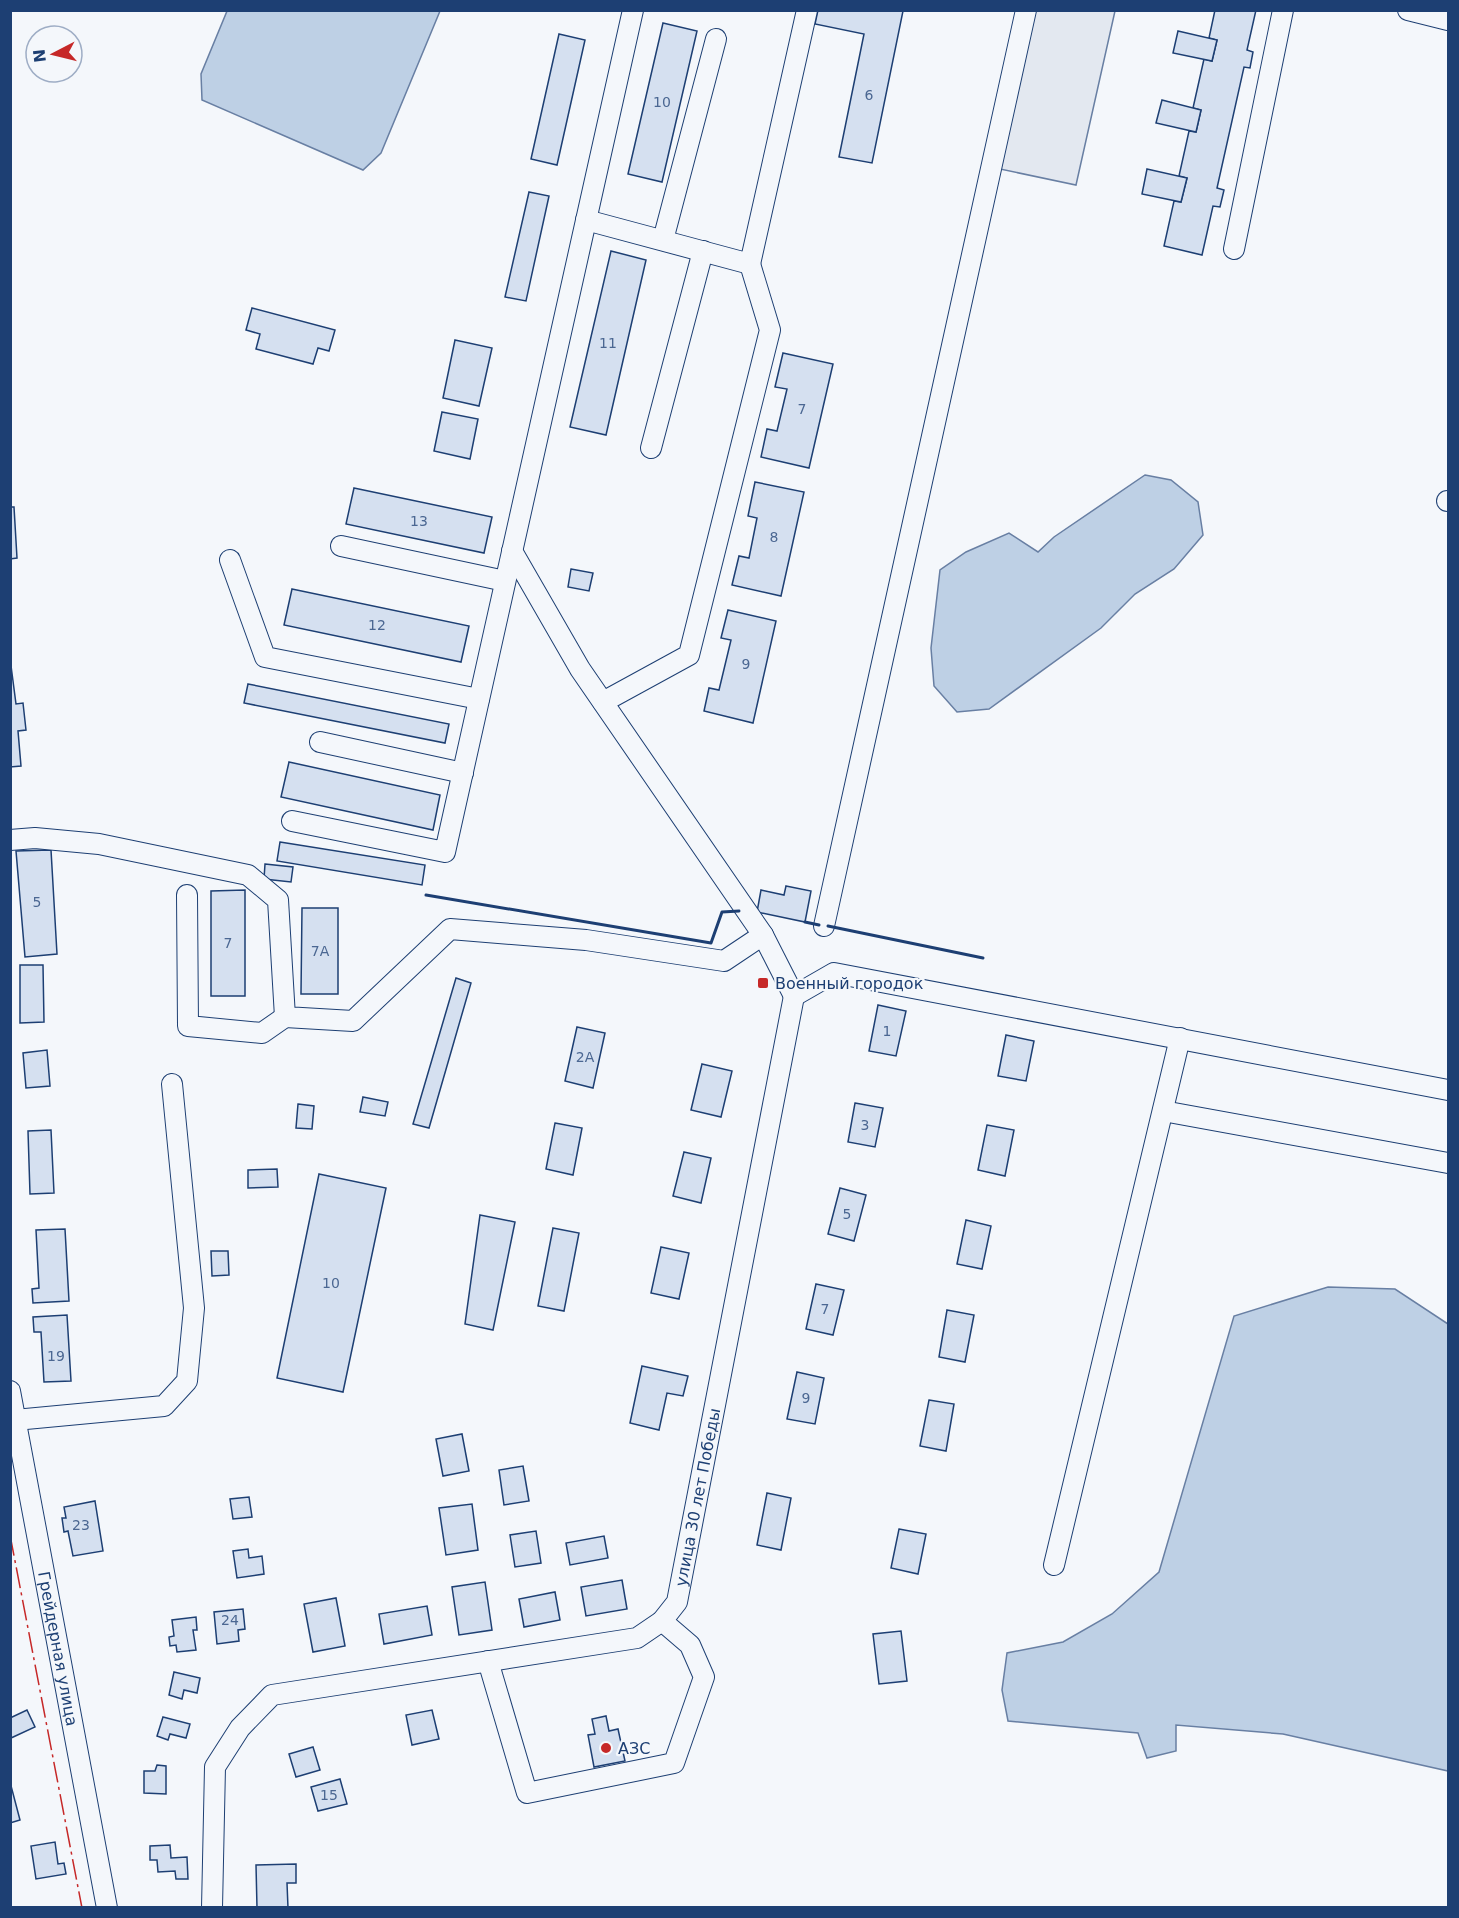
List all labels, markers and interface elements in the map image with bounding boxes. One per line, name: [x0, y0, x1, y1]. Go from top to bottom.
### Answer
north arrow: [24, 24, 84, 84]
text: N: [29, 48, 50, 64]
house number: 6: [865, 87, 874, 103]
house number: 10: [653, 94, 671, 110]
house number: 11: [599, 335, 617, 351]
house number: 7: [798, 401, 806, 417]
house number: 13: [410, 513, 428, 529]
house number: 8: [770, 529, 778, 545]
house number: 12: [368, 617, 386, 633]
house number: 9: [742, 656, 750, 672]
house number: 5: [33, 894, 41, 910]
house number: 7: [224, 935, 232, 951]
house number: 7А: [311, 943, 330, 959]
place label: Военный городок: [775, 974, 924, 993]
marker: Военный городок: [756, 976, 770, 990]
house number: 1: [883, 1023, 891, 1039]
house number: 2А: [576, 1049, 595, 1065]
house number: 3: [861, 1117, 869, 1133]
house number: 5: [843, 1206, 851, 1222]
house number: 10: [322, 1275, 340, 1291]
house number: 7: [821, 1301, 829, 1317]
house number: 19: [47, 1348, 65, 1364]
house number: 9: [802, 1390, 810, 1406]
street label: улица 30 лет Победы: [671, 1406, 724, 1588]
house number: 23: [72, 1517, 90, 1533]
street label: Грейдерная улица: [34, 1570, 82, 1728]
house number: 24: [221, 1612, 239, 1628]
place label: АЗС: [618, 1739, 650, 1758]
marker: АЗС: [599, 1741, 613, 1755]
house number: 15: [320, 1787, 338, 1803]

